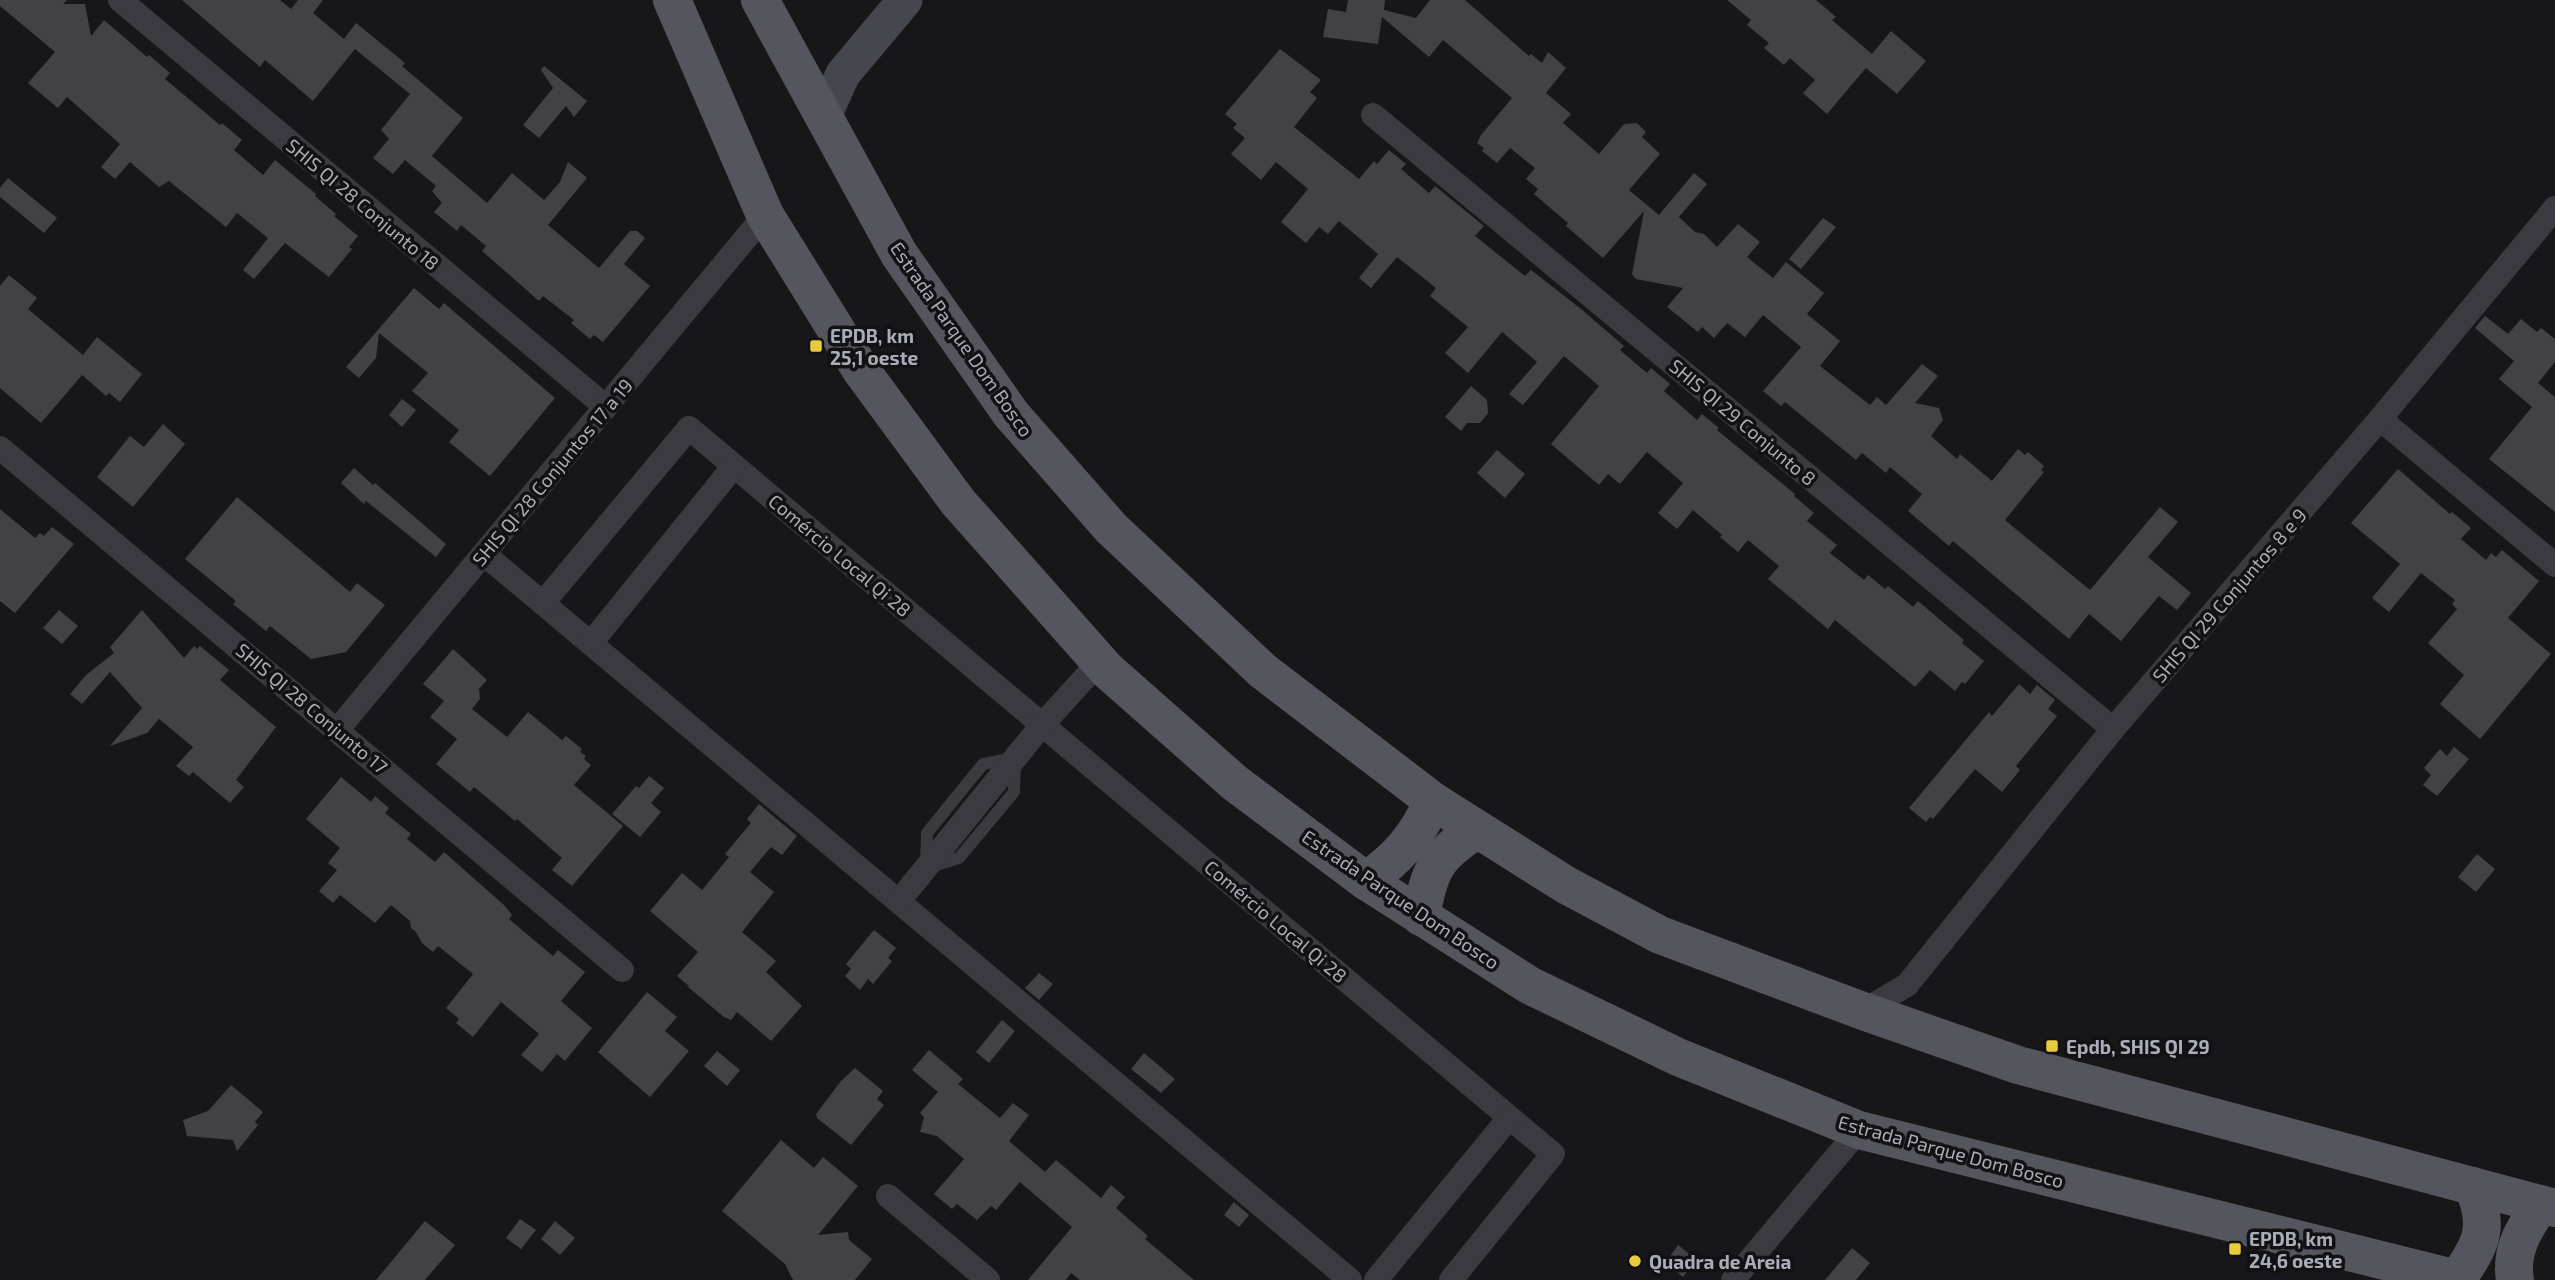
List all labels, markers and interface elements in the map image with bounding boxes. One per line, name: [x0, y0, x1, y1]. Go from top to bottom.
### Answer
street label: SHIS QI 28 Conjunto 18: [282, 133, 444, 275]
street label: Estrada Parque Dom Bosco: [886, 237, 1038, 441]
place label: EPDB, km 25,1 oeste: [830, 324, 918, 369]
marker: EPDB, km 25,1 oeste: [808, 338, 824, 354]
street label: SHIS QI 29 Conjunto 8: [1665, 354, 1821, 490]
street label: SHIS QI 28 Conjuntos 17 a 19: [467, 374, 637, 570]
street label: Comércio Local Qi 28: [764, 489, 916, 621]
street label: SHIS QI 29 Conjuntos 8 e 9: [2147, 503, 2311, 687]
street label: SHIS QI 28 Conjunto 17: [232, 638, 393, 778]
street label: Estrada Parque Dom Bosco: [1298, 824, 1504, 974]
street label: Comércio Local Qi 28: [1200, 855, 1352, 987]
place label: Epdb, SHIS QI 29: [2066, 1035, 2210, 1059]
marker: Epdb, SHIS QI 29: [2044, 1038, 2060, 1054]
street label: Estrada Parque Dom Bosco: [1836, 1110, 2066, 1192]
place label: EPDB, km 24,6 oeste: [2249, 1227, 2343, 1272]
marker: EPDB, km 24,6 oeste: [2227, 1241, 2243, 1257]
place label: Quadra de Areia: [1649, 1250, 1791, 1274]
marker: Quadra de Areia: [1627, 1253, 1643, 1269]

